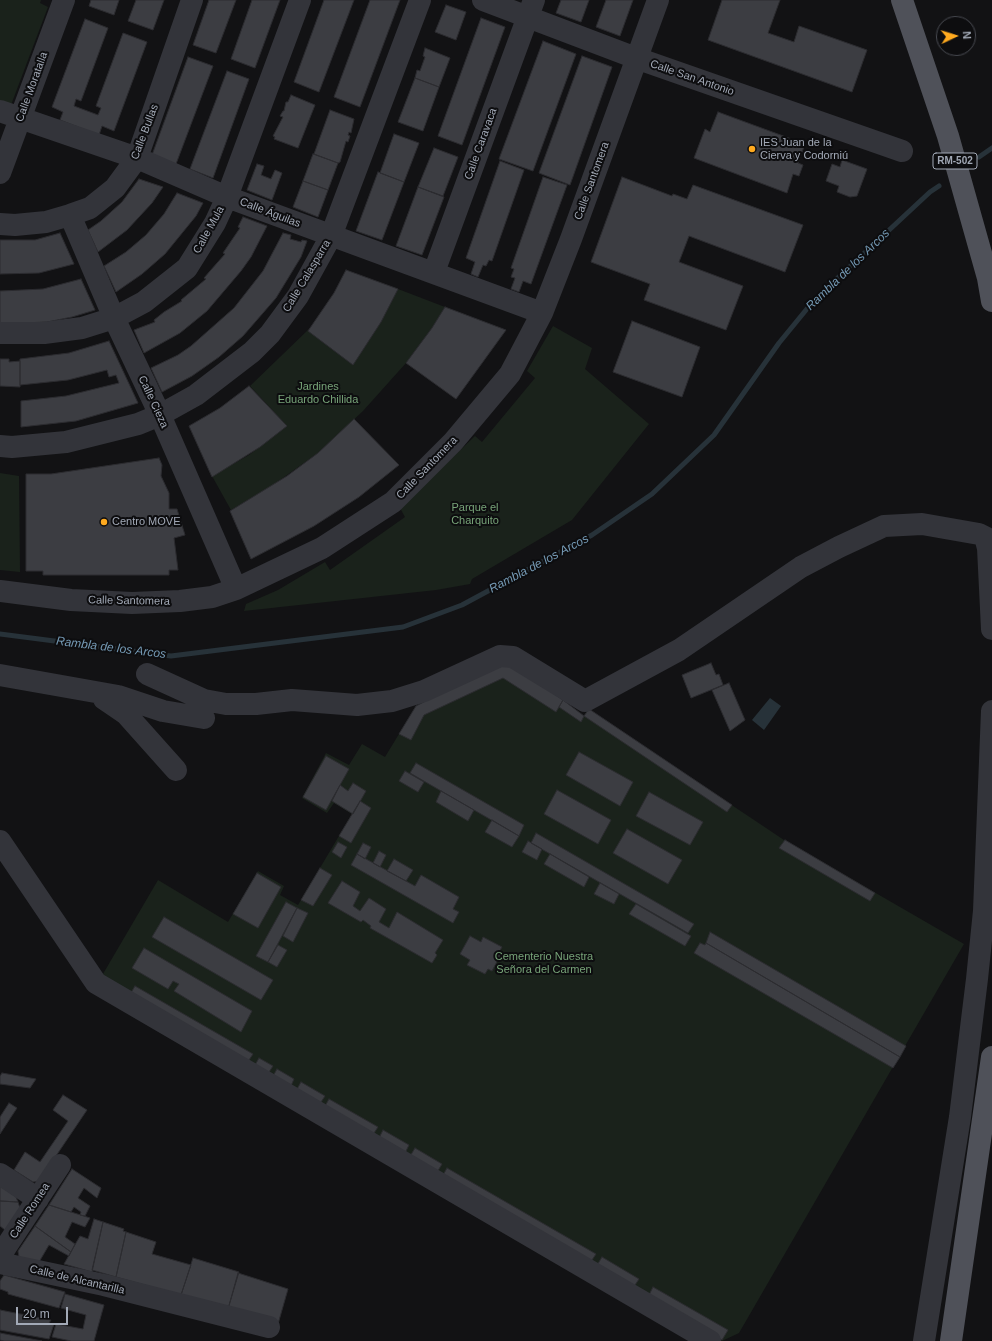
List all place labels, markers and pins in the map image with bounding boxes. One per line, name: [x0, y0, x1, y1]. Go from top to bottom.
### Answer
place label: IES Juan de la Cierva y Codorniú: [760, 136, 848, 162]
marker: IES Juan de la Cierva y Codorniú: [747, 144, 757, 154]
place label: Centro MOVE: [112, 515, 180, 529]
marker: Centro MOVE: [99, 517, 109, 527]

